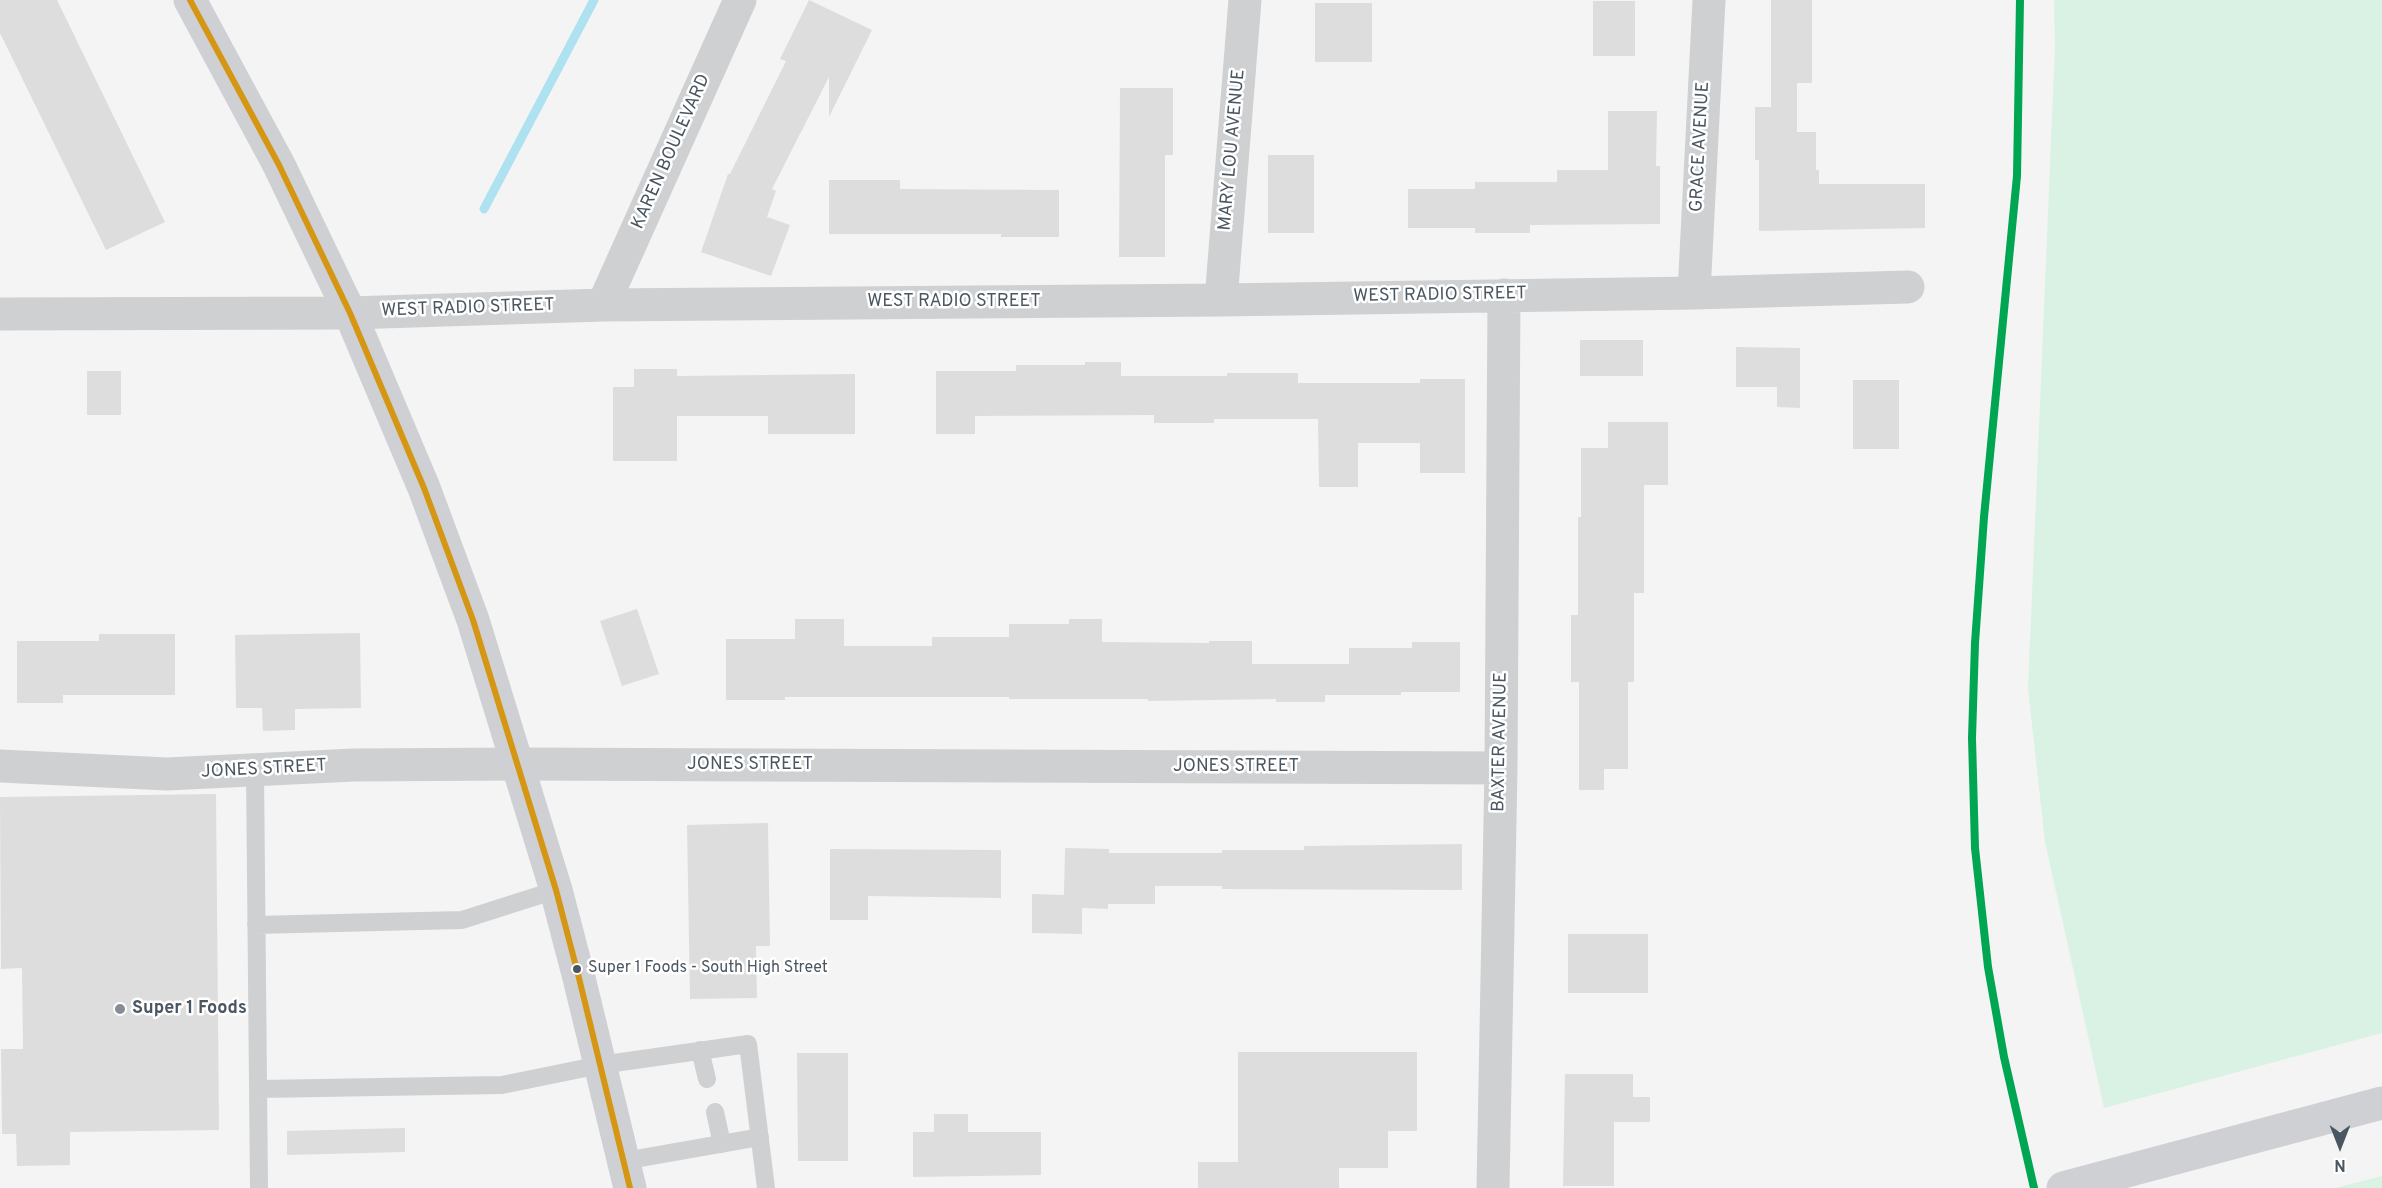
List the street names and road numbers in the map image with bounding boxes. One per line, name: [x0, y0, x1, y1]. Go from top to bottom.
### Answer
street label: MARY LOU AVENUE: [1215, 68, 1251, 232]
street label: KAREN BOULEVARD: [628, 71, 716, 233]
street label: GRACE AVENUE: [1687, 81, 1715, 213]
street label: WEST RADIO STREET: [1353, 284, 1527, 308]
street label: WEST RADIO STREET: [867, 291, 1041, 313]
street label: WEST RADIO STREET: [381, 295, 555, 323]
street label: BAXTER AVENUE: [1489, 672, 1513, 812]
street label: JONES STREET: [687, 754, 813, 776]
street label: JONES STREET: [201, 756, 327, 784]
street label: JONES STREET: [1173, 756, 1299, 778]

